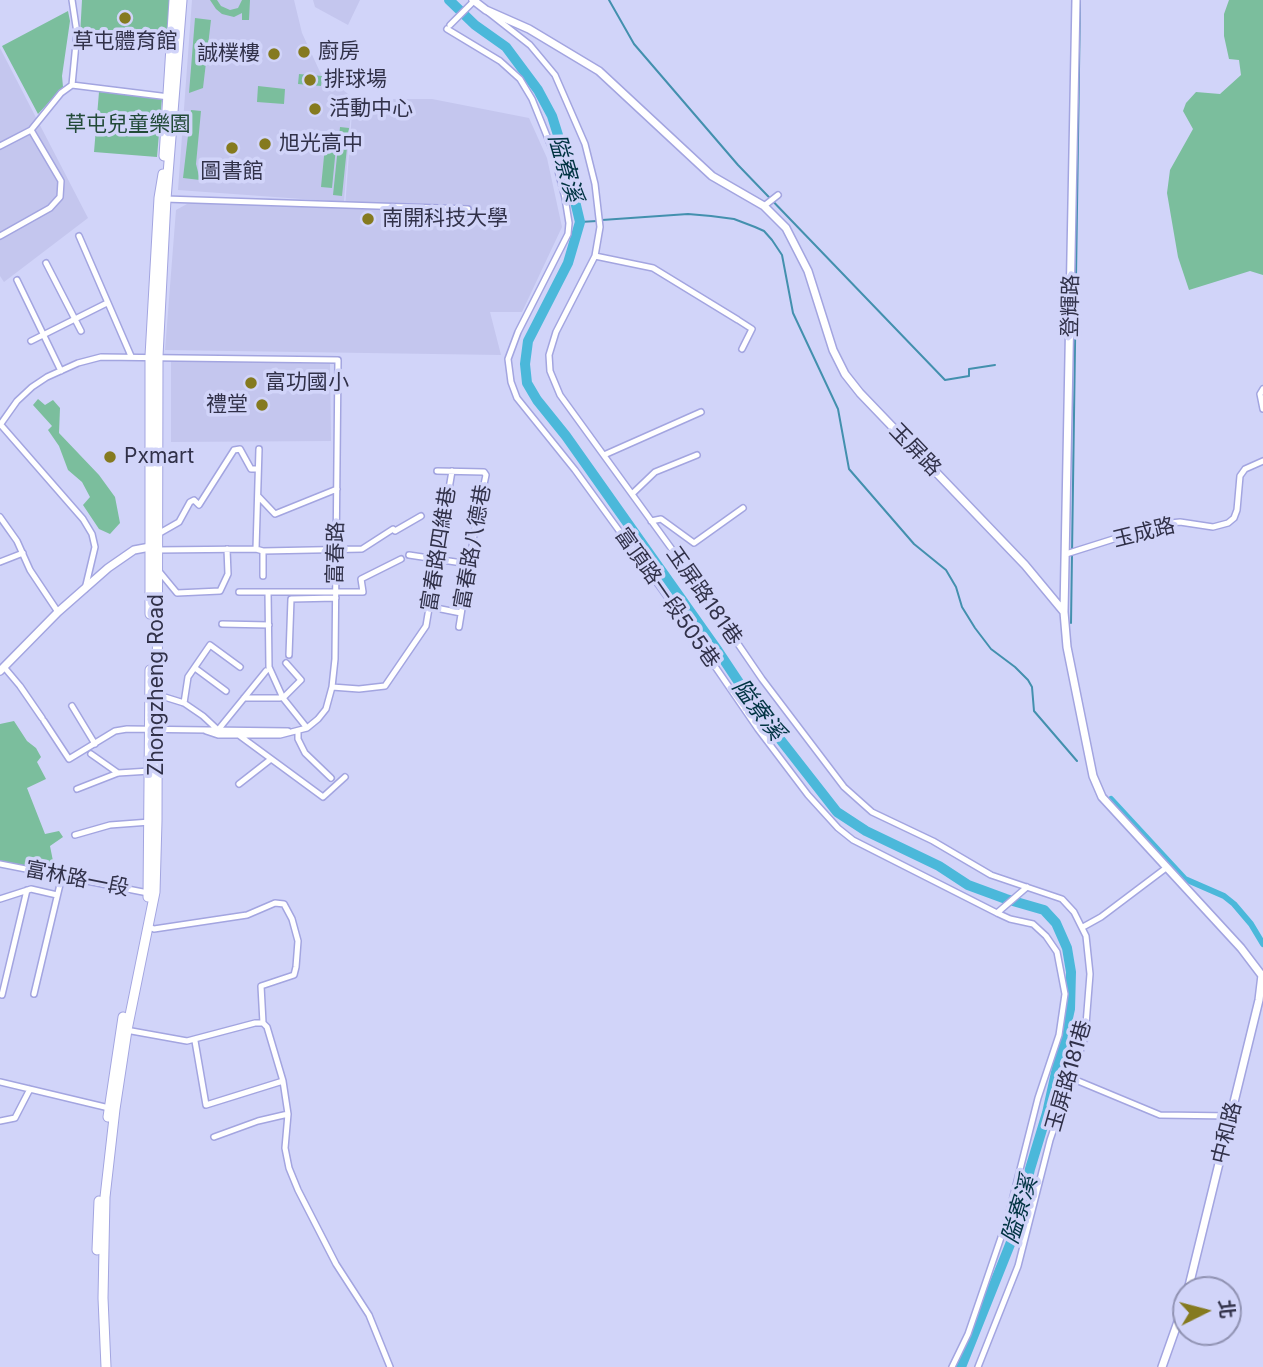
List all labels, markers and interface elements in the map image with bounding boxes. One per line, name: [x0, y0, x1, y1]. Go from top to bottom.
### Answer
marker: 草屯體育館: [117, 10, 133, 26]
place label: 草屯體育館: [73, 29, 177, 55]
place label: 廚房: [318, 39, 360, 65]
place label: 誠樸樓: [197, 41, 260, 67]
marker: 廚房: [296, 44, 312, 60]
marker: 誠樸樓: [266, 46, 282, 62]
place label: 排球場: [324, 67, 387, 93]
marker: 排球場: [302, 72, 318, 88]
place label: 活動中心: [329, 96, 413, 122]
marker: 活動中心: [307, 101, 323, 117]
park label: 草屯兒童樂園: [65, 112, 191, 138]
place label: 旭光高中: [279, 131, 363, 157]
water label: 隘寮溪: [542, 131, 588, 205]
marker: 旭光高中: [257, 136, 273, 152]
marker: 圖書館: [224, 140, 240, 156]
place label: 圖書館: [201, 159, 263, 185]
place label: 南開科技大學: [382, 206, 508, 232]
marker: 南開科技大學: [360, 211, 376, 227]
street label: 登輝路: [1058, 274, 1084, 338]
place label: 富功國小: [265, 370, 349, 396]
marker: 富功國小: [243, 375, 259, 391]
place label: 禮堂: [206, 392, 248, 418]
marker: 禮堂: [254, 397, 270, 413]
street label: 玉屏路: [884, 419, 946, 481]
place label: Pxmart: [124, 444, 194, 470]
marker: Pxmart: [102, 449, 118, 465]
street label: 富春路八德巷: [450, 483, 496, 611]
street label: 富春路四維巷: [417, 485, 461, 613]
street label: 玉成路: [1110, 513, 1178, 553]
street label: 富春路: [323, 521, 349, 585]
street label: 富頂路一段505巷: [609, 523, 725, 673]
street label: 玉屏路181巷: [661, 542, 747, 650]
street label: Zhongzheng Road: [144, 594, 170, 776]
water label: 隘寮溪: [726, 674, 790, 746]
street label: 富林路一段: [23, 857, 131, 901]
street label: 玉屏路181巷: [1041, 1018, 1097, 1134]
street label: 中和路: [1207, 1099, 1247, 1167]
water label: 隘寮溪: [997, 1173, 1043, 1247]
north arrow: [1172, 1276, 1242, 1346]
text: 北: [1214, 1298, 1239, 1320]

